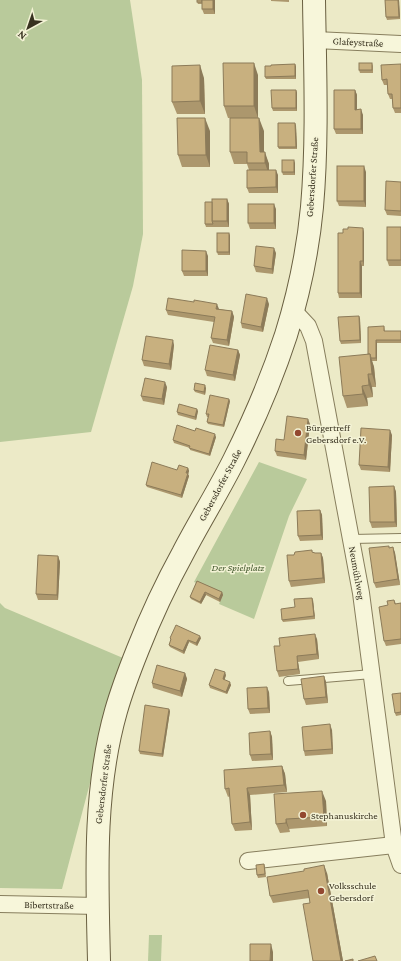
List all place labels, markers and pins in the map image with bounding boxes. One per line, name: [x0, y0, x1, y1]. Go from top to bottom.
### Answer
place label: Bürgertreff Gebersdorf e.V.: [306, 422, 366, 445]
marker: Bürgertreff Gebersdorf e.V.: [293, 428, 303, 438]
marker: Stephanuskirche: [298, 810, 308, 820]
place label: Stephanuskirche: [311, 810, 378, 821]
place label: Volksschule Gebersdorf: [329, 880, 377, 903]
marker: Volksschule Gebersdorf: [316, 886, 326, 896]

